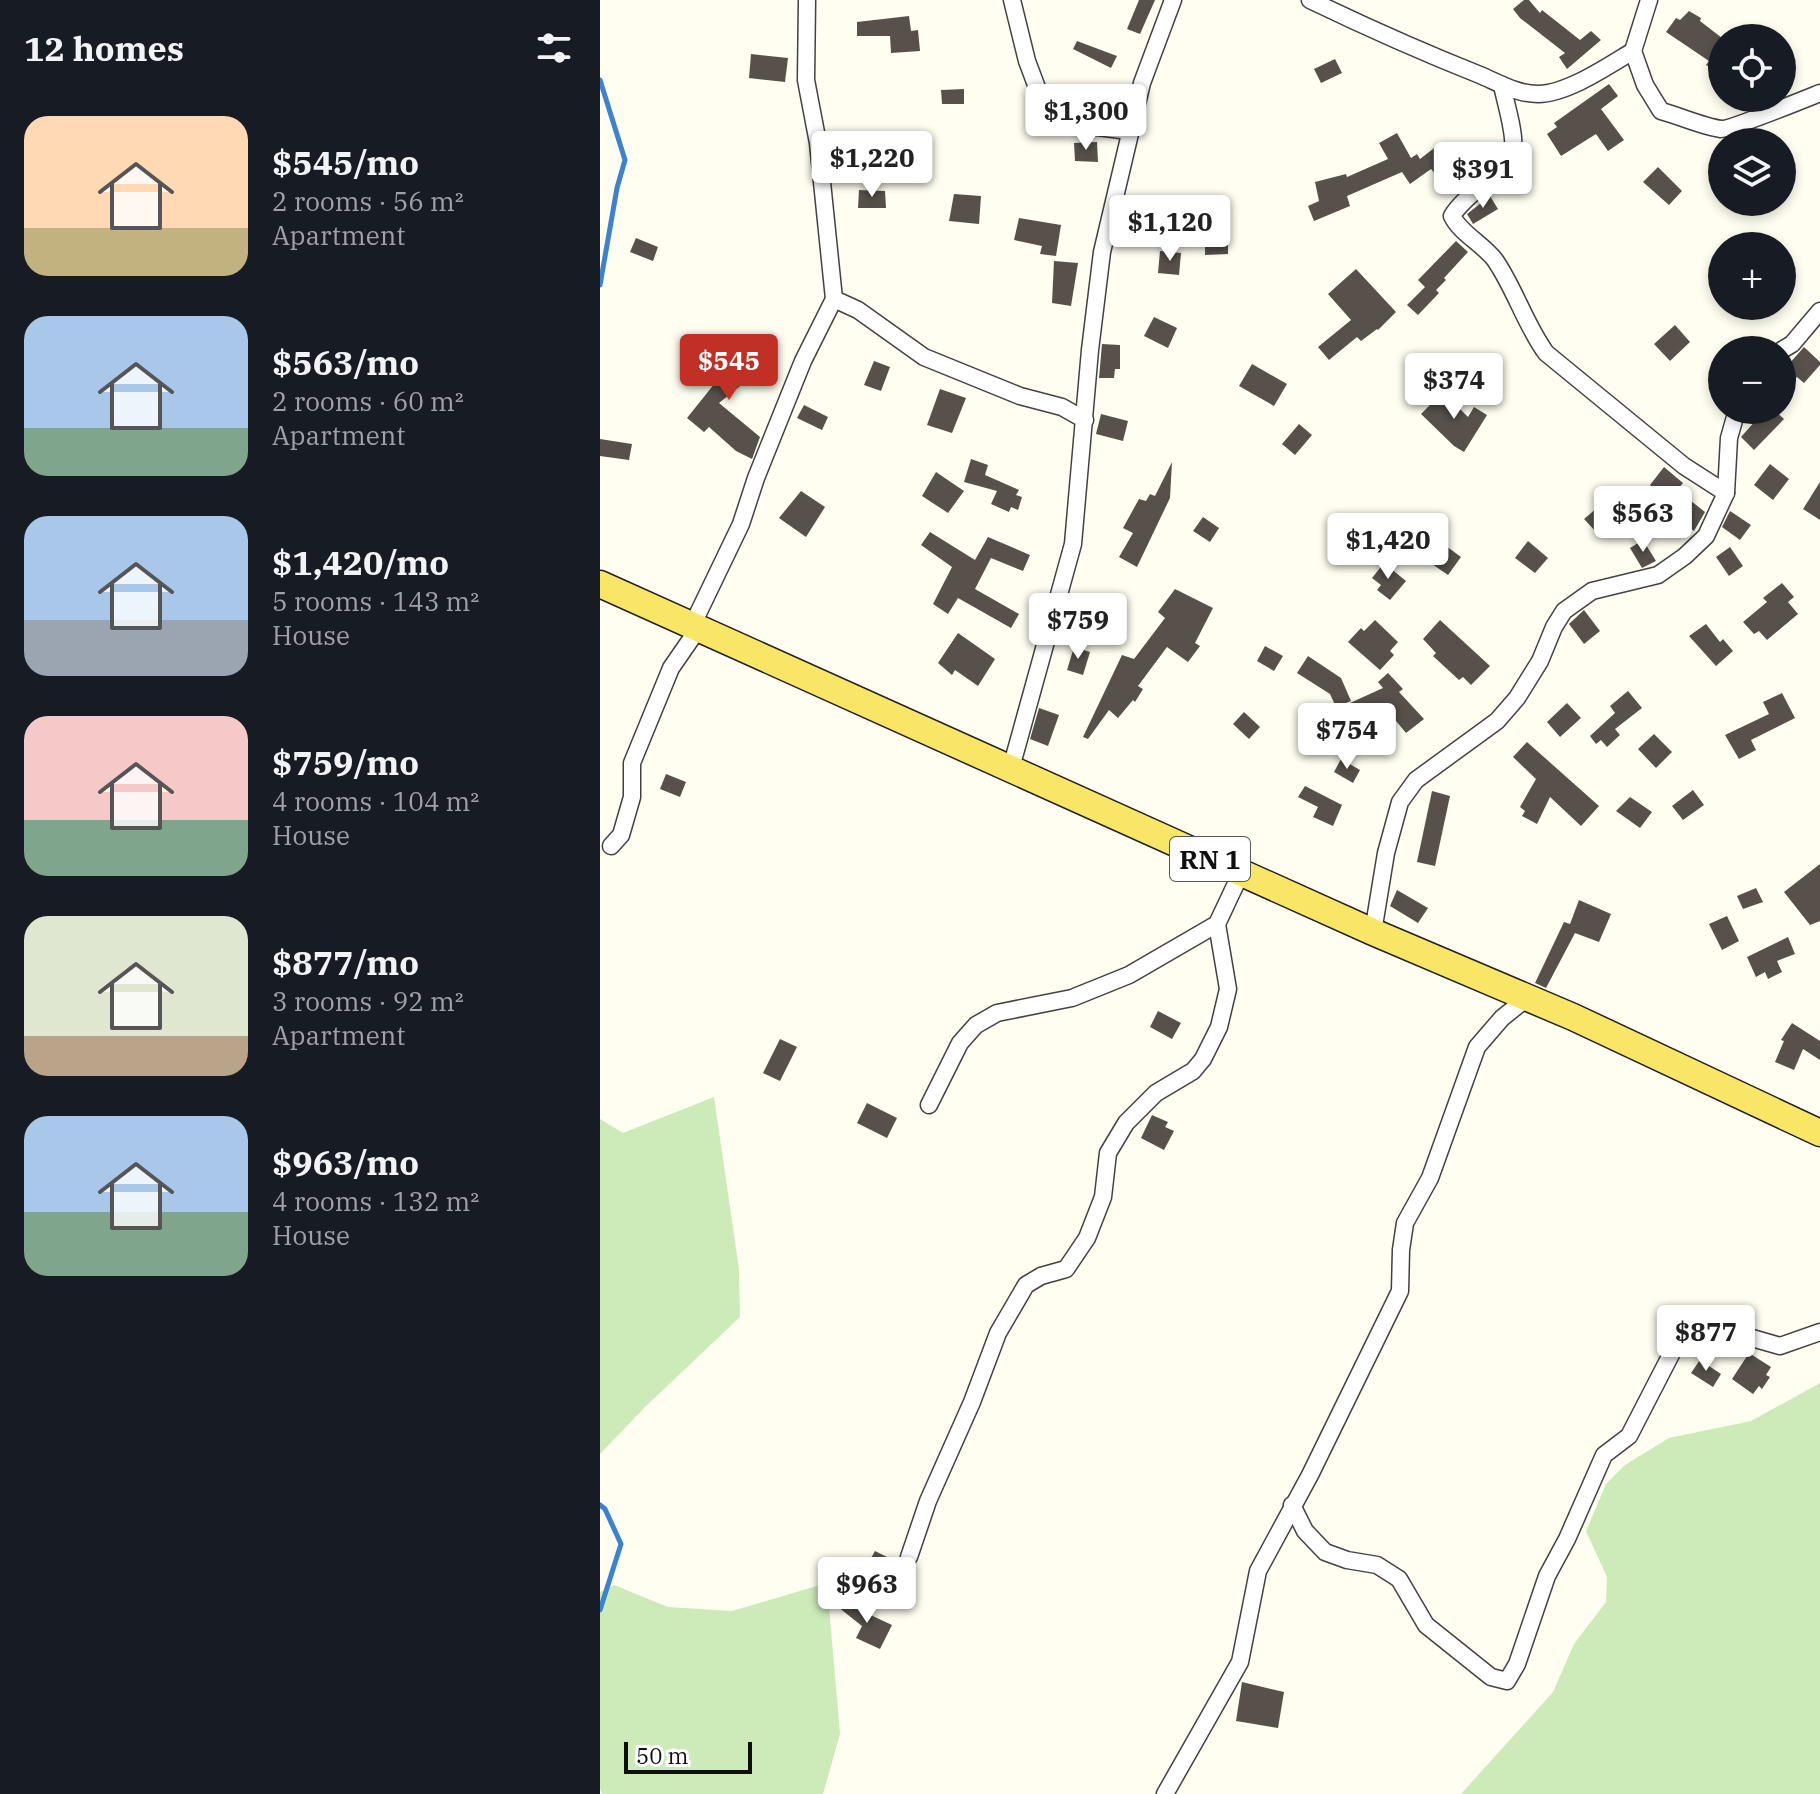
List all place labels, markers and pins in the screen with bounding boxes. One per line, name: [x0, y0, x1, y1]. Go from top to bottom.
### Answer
pin: $1,300: [1021, 84, 1151, 152]
pin: $1,220: [807, 131, 937, 199]
pin: $391: [1436, 142, 1530, 210]
pin: $1,120: [1105, 195, 1235, 263]
pin: $545: [682, 334, 776, 402]
pin: $374: [1407, 353, 1501, 421]
pin: $563: [1596, 486, 1690, 554]
pin: $1,420: [1323, 513, 1453, 581]
pin: $759: [1031, 593, 1125, 661]
pin: $754: [1300, 703, 1394, 771]
pin: $877: [1659, 1305, 1753, 1373]
pin: $963: [820, 1557, 914, 1625]

